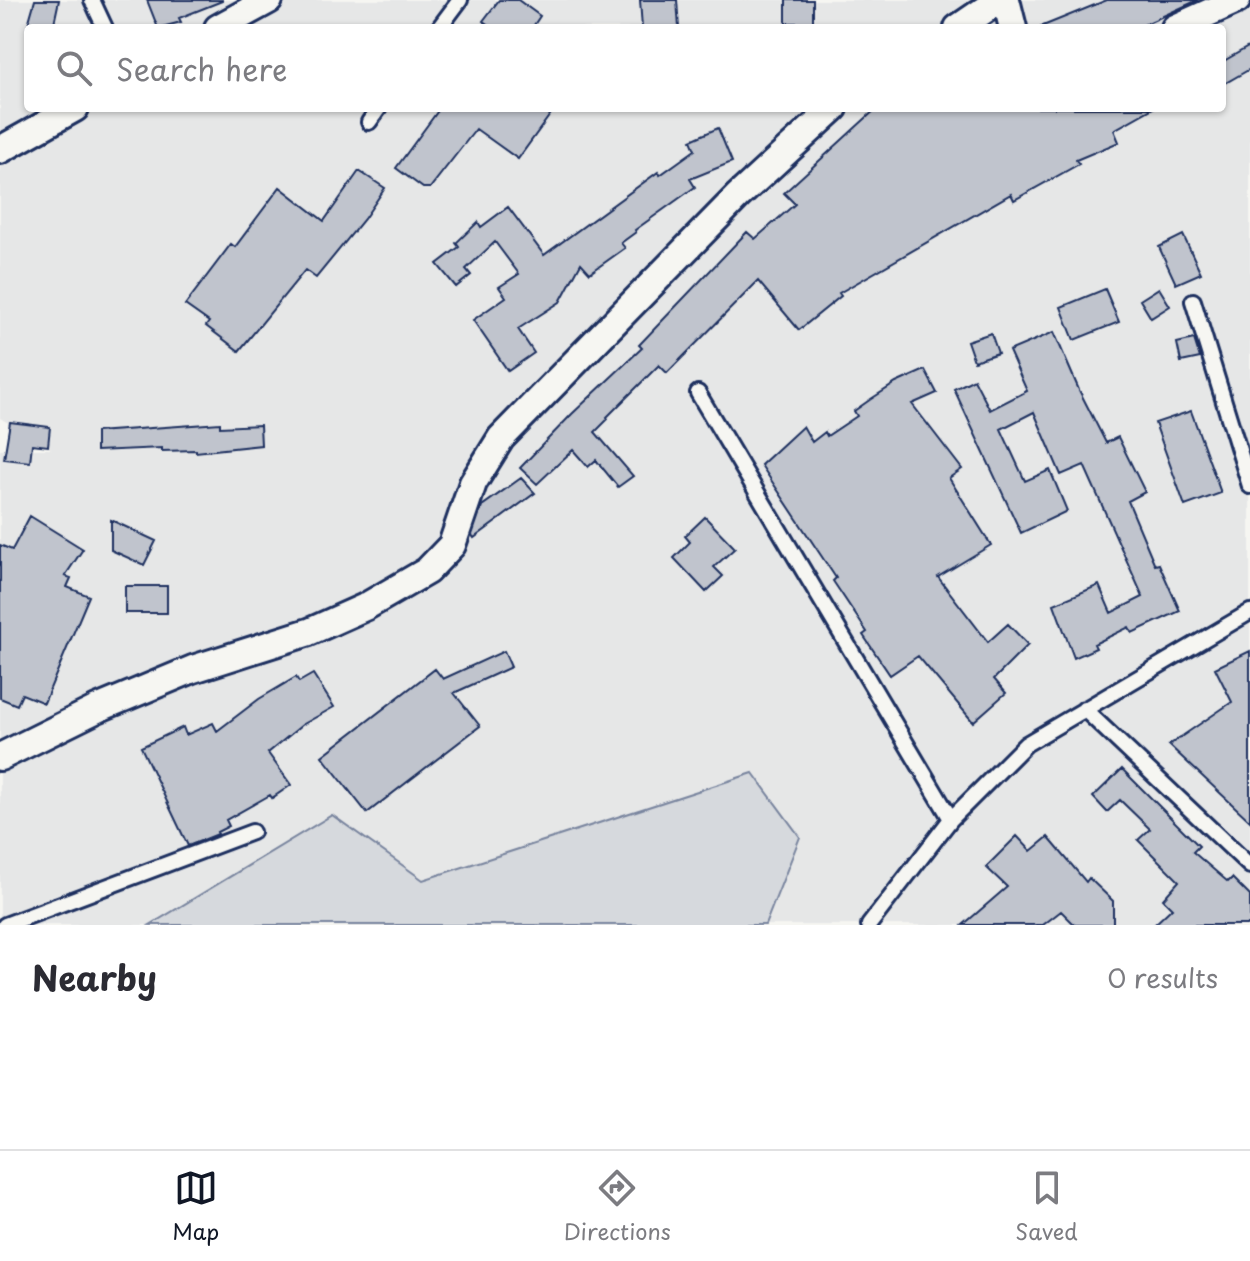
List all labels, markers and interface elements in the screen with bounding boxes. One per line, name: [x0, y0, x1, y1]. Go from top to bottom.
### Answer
search box: [24, 24, 1226, 112]
icon: search: [52, 46, 96, 90]
text: Search here: [116, 46, 288, 91]
text: Nearby: [32, 951, 157, 1003]
text: 0 results: [1107, 958, 1218, 997]
tab: Map: [172, 1166, 219, 1247]
tab: Directions: [564, 1166, 671, 1247]
tab: Saved: [1015, 1166, 1078, 1247]

